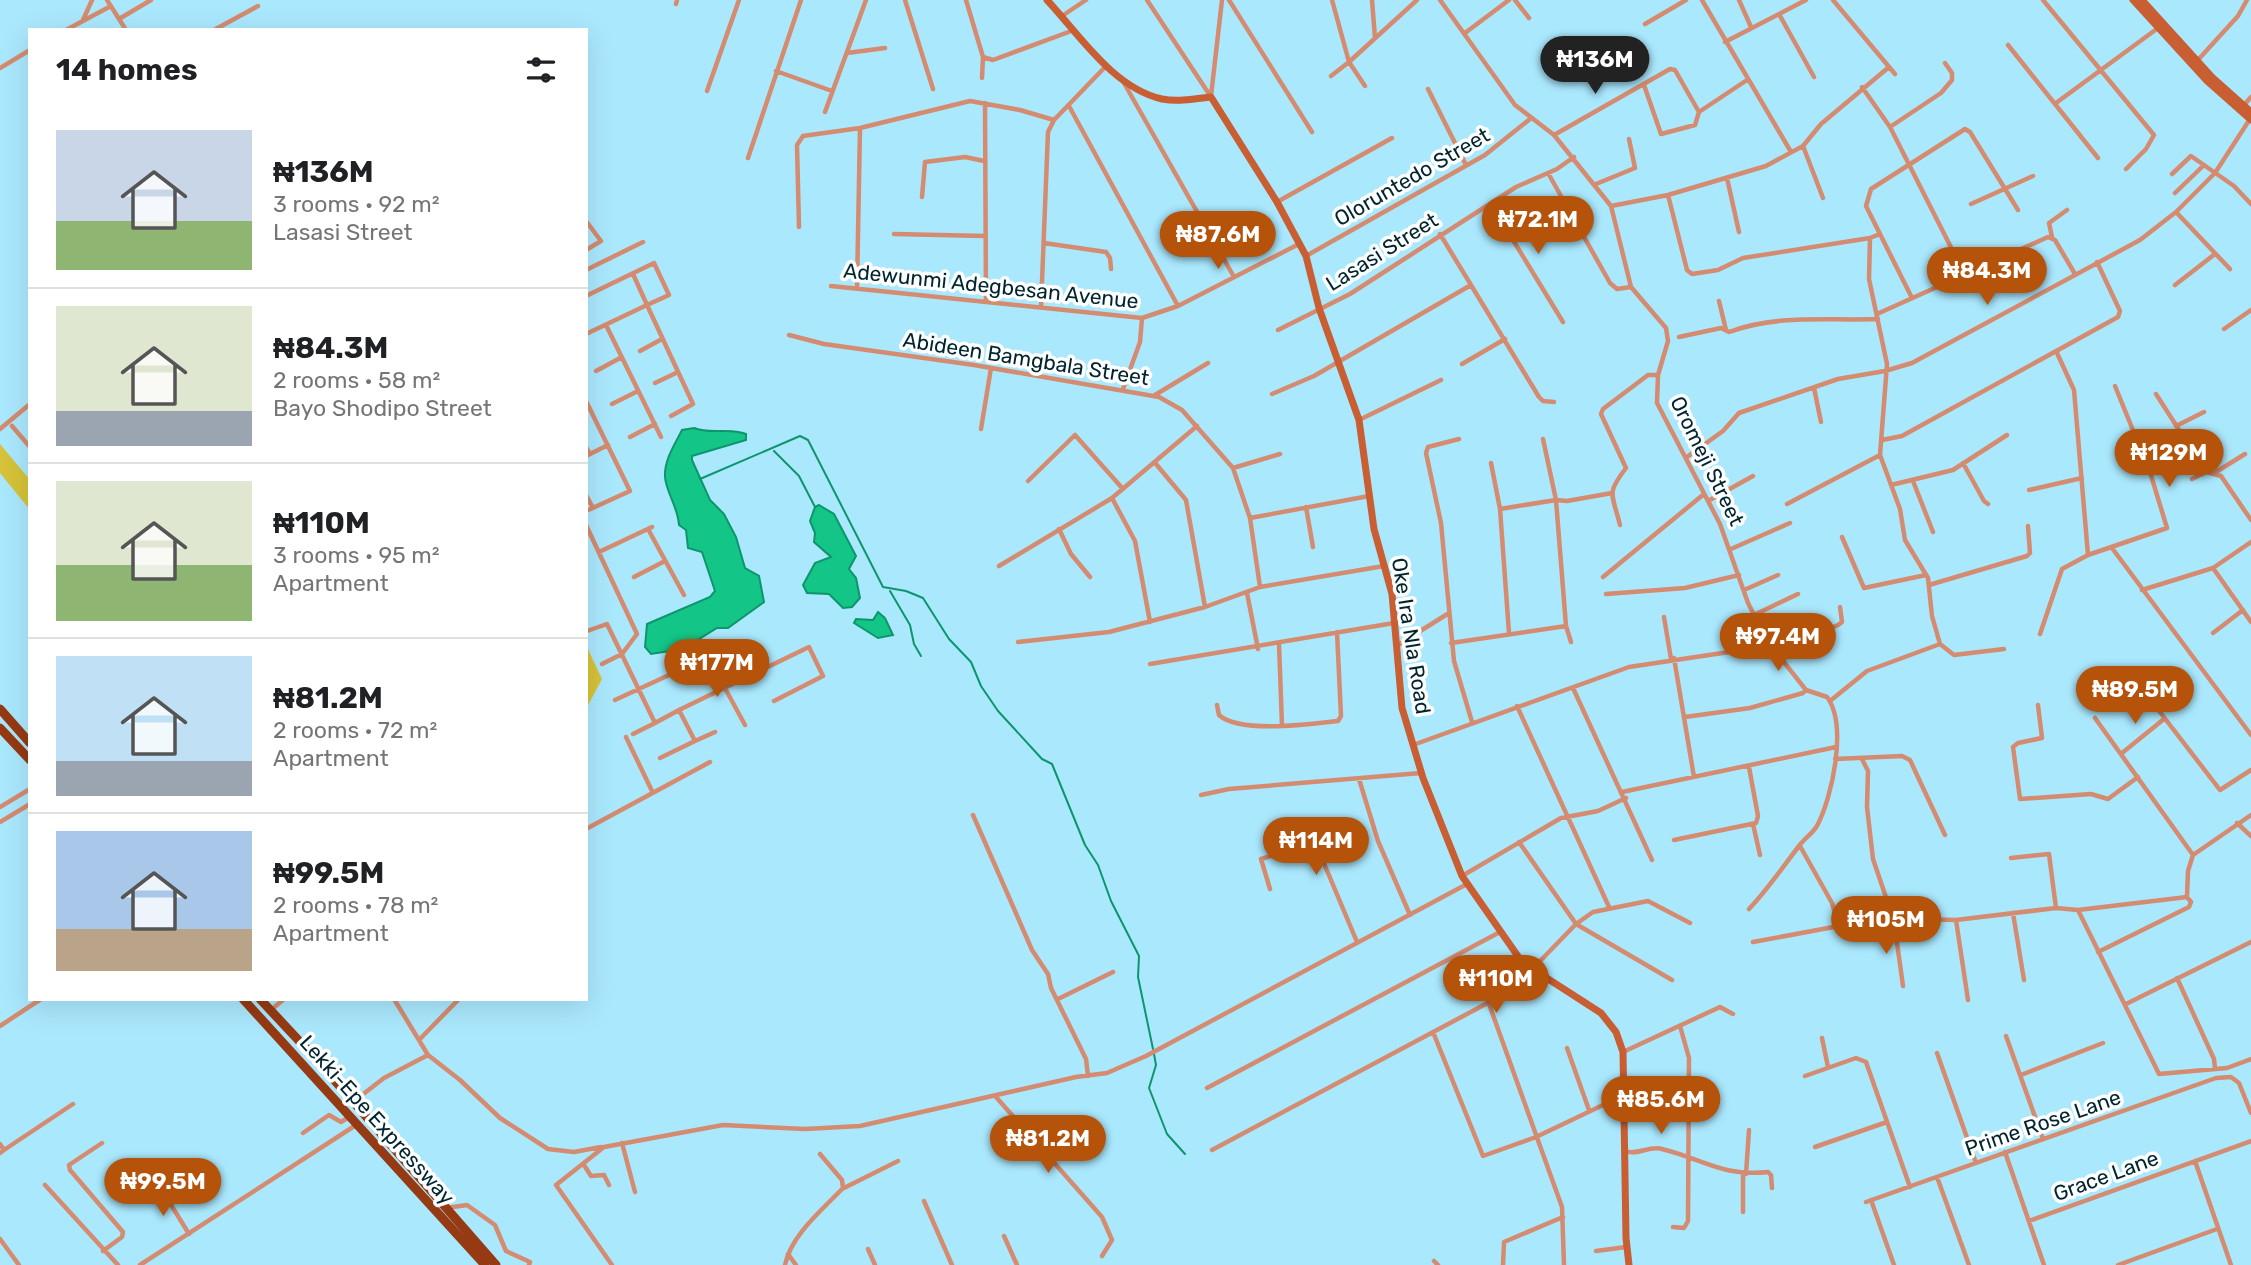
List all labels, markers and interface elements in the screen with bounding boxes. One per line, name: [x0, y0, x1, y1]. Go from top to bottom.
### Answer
pin: ₦136M: [1546, 36, 1644, 96]
text: ₦136M: [1556, 45, 1634, 73]
icon: filters: [522, 51, 560, 89]
text: 14 homes: [56, 52, 198, 88]
street label: Oloruntedo Street: [1330, 122, 1494, 231]
text: ₦136M: [273, 154, 374, 190]
icon: home: [112, 158, 196, 242]
text: 3 rooms · 92 m²: [273, 190, 439, 218]
pin: ₦72.1M: [1481, 196, 1595, 256]
text: ₦72.1M: [1498, 205, 1578, 233]
street label: Lasasi Street: [1321, 207, 1442, 296]
pin: ₦87.6M: [1161, 212, 1275, 271]
text: Lasasi Street: [273, 218, 413, 246]
text: ₦87.6M: [1176, 220, 1260, 248]
pin: ₦84.3M: [1930, 247, 2044, 307]
text: ₦84.3M: [1943, 256, 2031, 284]
street label: Adewunmi Adegbesan Avenue: [842, 258, 1140, 313]
street label: Abideen Bamgbala Street: [901, 327, 1151, 390]
text: ₦84.3M: [273, 330, 388, 366]
icon: home: [112, 334, 196, 418]
text: 2 rooms · 58 m²: [273, 366, 440, 394]
street label: Oromeji Street: [1665, 392, 1750, 530]
text: Bayo Shodipo Street: [273, 394, 492, 422]
pin: ₦129M: [2120, 430, 2218, 489]
text: ₦129M: [2131, 438, 2207, 466]
text: ₦110M: [273, 505, 370, 541]
icon: home: [112, 509, 196, 593]
text: 3 rooms · 95 m²: [273, 541, 440, 569]
street label: Oke Ira Nla Road: [1387, 556, 1436, 716]
text: Apartment: [273, 569, 389, 597]
pin: ₦97.4M: [1721, 614, 1835, 673]
text: ₦97.4M: [1736, 622, 1820, 650]
pin: ₦177M: [668, 640, 766, 699]
text: ₦177M: [680, 648, 754, 676]
pin: ₦89.5M: [2078, 666, 2192, 726]
text: ₦89.5M: [2092, 675, 2178, 703]
text: ₦81.2M: [273, 680, 383, 716]
icon: home: [112, 684, 196, 768]
text: 2 rooms · 72 m²: [273, 716, 437, 744]
text: Apartment: [273, 744, 389, 772]
pin: ₦114M: [1267, 818, 1365, 877]
text: ₦114M: [1279, 826, 1353, 854]
text: ₦99.5M: [273, 855, 384, 891]
icon: home: [112, 859, 196, 943]
text: 2 rooms · 78 m²: [273, 891, 438, 919]
pin: ₦105M: [1837, 897, 1935, 956]
text: ₦105M: [1847, 905, 1925, 933]
text: Apartment: [273, 919, 389, 947]
pin: ₦110M: [1447, 956, 1545, 1015]
text: ₦110M: [1459, 964, 1533, 992]
street label: Lekki-Epe Expressway: [295, 1030, 460, 1210]
pin: ₦85.6M: [1604, 1076, 1718, 1136]
street label: Prime Rose Lane: [1962, 1084, 2124, 1161]
text: ₦85.6M: [1617, 1085, 1705, 1113]
pin: ₦81.2M: [991, 1116, 1105, 1175]
text: ₦81.2M: [1006, 1124, 1090, 1152]
street label: Grace Lane: [2050, 1145, 2162, 1206]
pin: ₦99.5M: [106, 1158, 220, 1218]
text: ₦99.5M: [120, 1167, 206, 1195]

